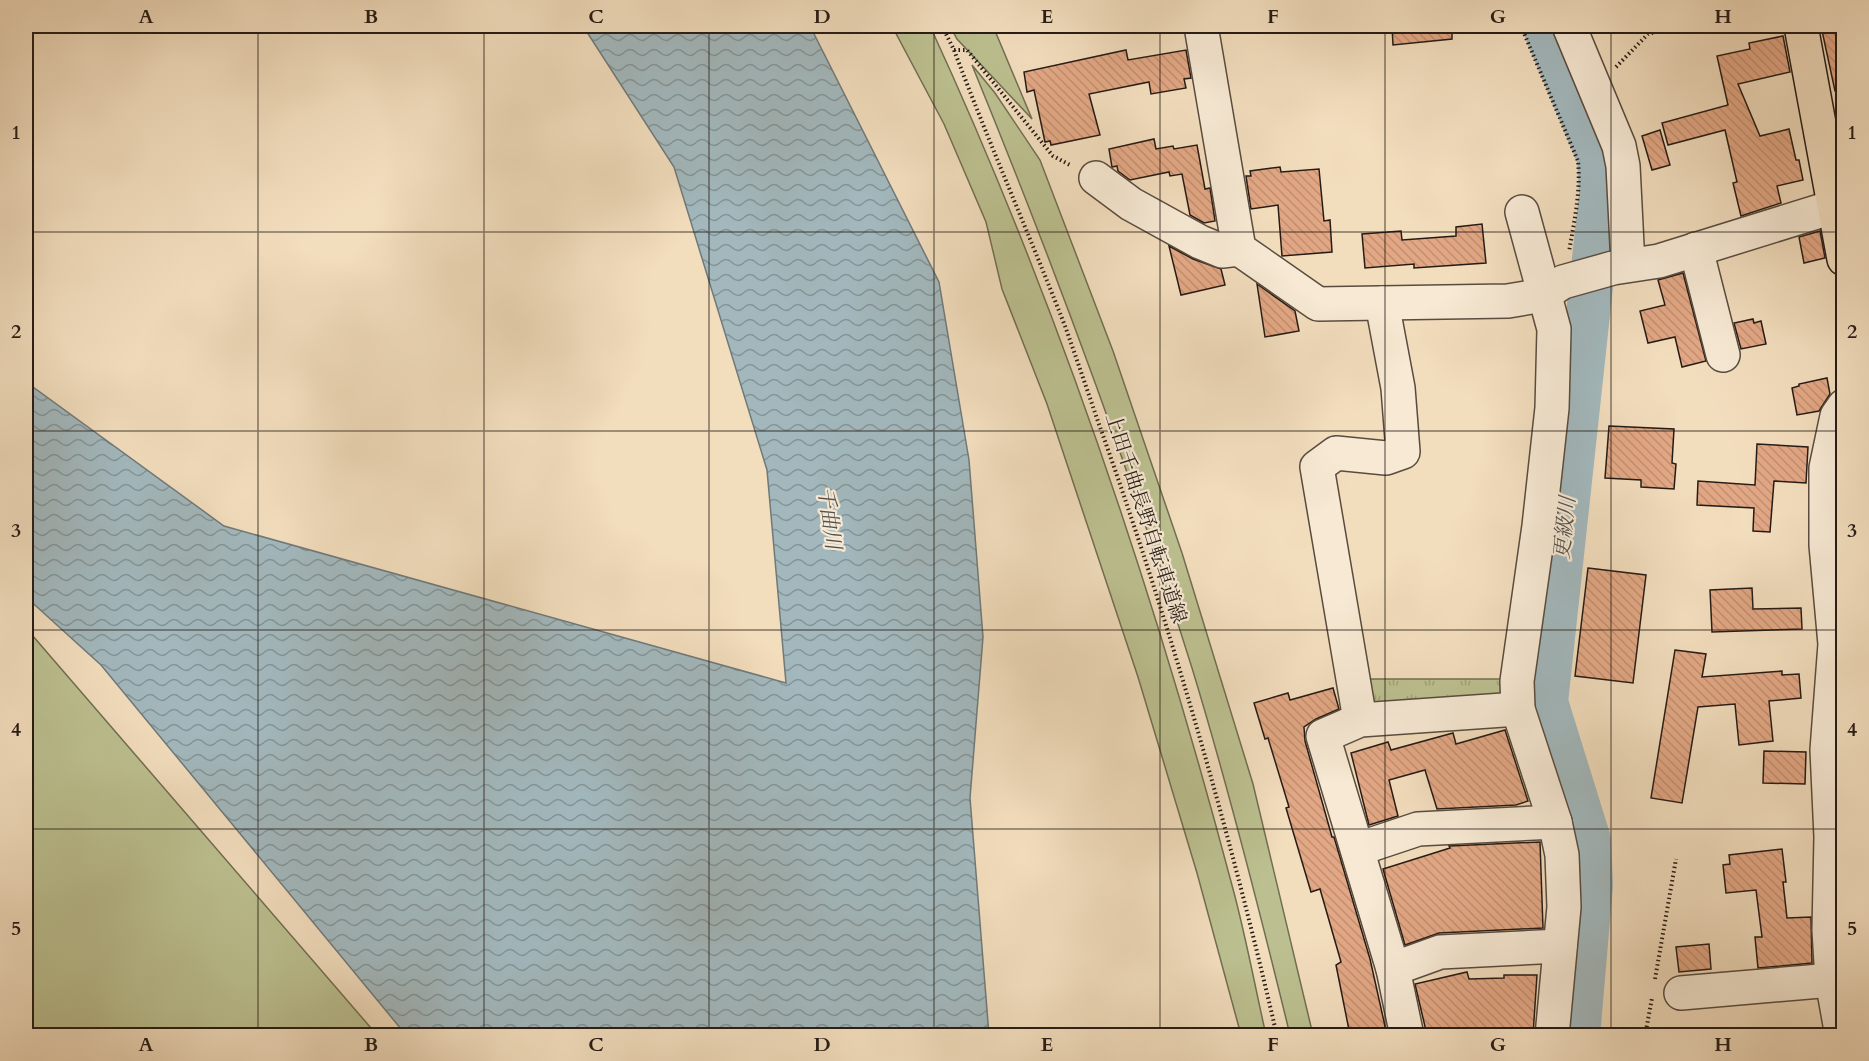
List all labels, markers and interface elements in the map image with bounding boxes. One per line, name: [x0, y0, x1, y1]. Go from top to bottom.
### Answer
text: A: [138, 3, 154, 30]
text: B: [364, 3, 378, 30]
text: C: [588, 3, 604, 30]
text: D: [813, 3, 831, 30]
text: E: [1041, 3, 1053, 30]
text: F: [1267, 3, 1279, 30]
text: G: [1490, 3, 1506, 30]
text: H: [1714, 3, 1732, 30]
text: 1: [11, 119, 21, 146]
text: 1: [1847, 119, 1857, 146]
text: 2: [11, 318, 21, 345]
text: 2: [1847, 318, 1857, 345]
street label: 上田千曲長野自転車道線: [1099, 409, 1193, 627]
water label: 千曲川: [810, 485, 848, 553]
water label: 更級川: [1547, 493, 1583, 561]
text: 3: [11, 517, 21, 544]
text: 3: [1847, 517, 1857, 544]
text: 4: [11, 716, 21, 743]
text: 4: [1847, 716, 1857, 743]
text: 5: [11, 915, 21, 942]
text: 5: [1847, 915, 1857, 942]
text: A: [138, 1031, 154, 1058]
text: B: [364, 1031, 378, 1058]
text: C: [588, 1031, 604, 1058]
text: D: [813, 1031, 831, 1058]
text: E: [1041, 1031, 1053, 1058]
text: F: [1267, 1031, 1279, 1058]
text: G: [1490, 1031, 1506, 1058]
text: H: [1714, 1031, 1732, 1058]

